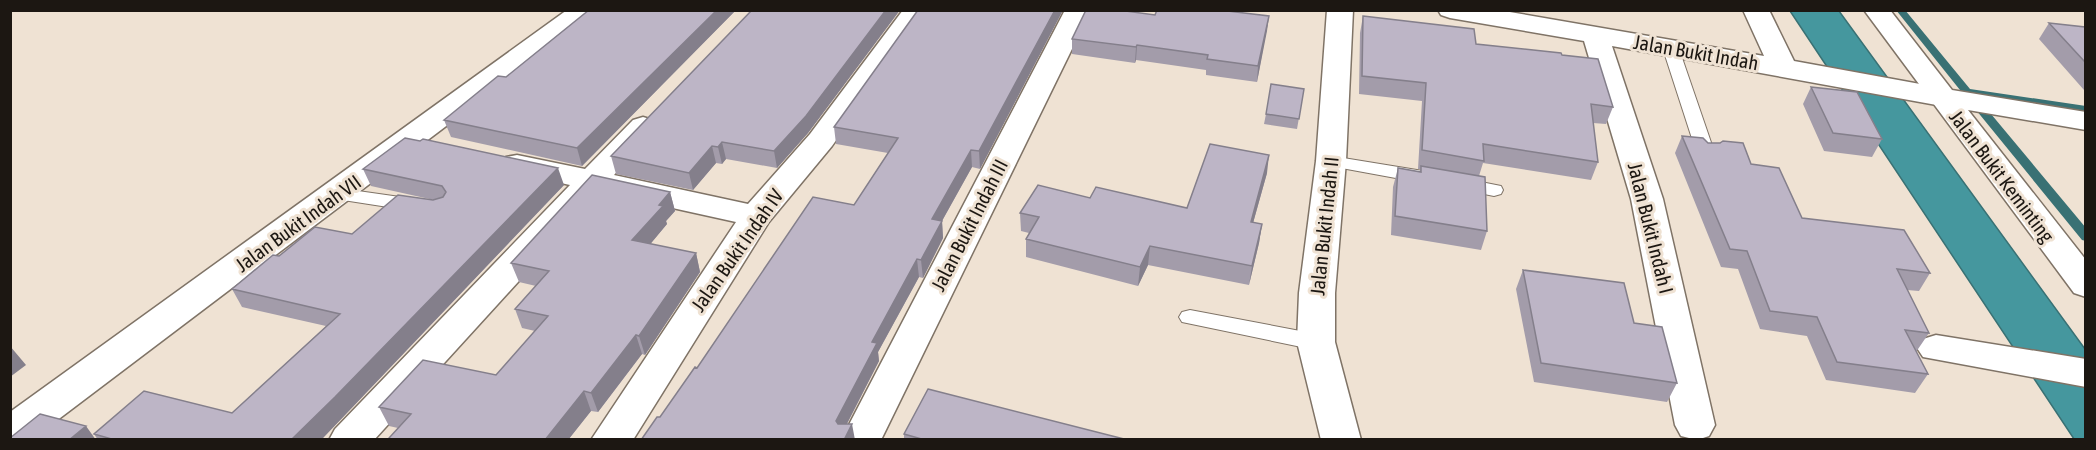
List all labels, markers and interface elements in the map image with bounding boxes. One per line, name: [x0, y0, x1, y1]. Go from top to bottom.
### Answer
street label: Jalan Bukit Indah: [1632, 30, 1760, 74]
street label: Jalan Bukit Keminting: [1945, 106, 2059, 247]
street label: Jalan Bukit Indah III: [926, 155, 1012, 295]
street label: Jalan Bukit Indah II: [1305, 155, 1343, 297]
street label: Jalan Bukit Indah I: [1624, 160, 1678, 296]
street label: Jalan Bukit Indah VII: [231, 170, 365, 276]
street label: Jalan Bukit Indah IV: [686, 184, 788, 316]

